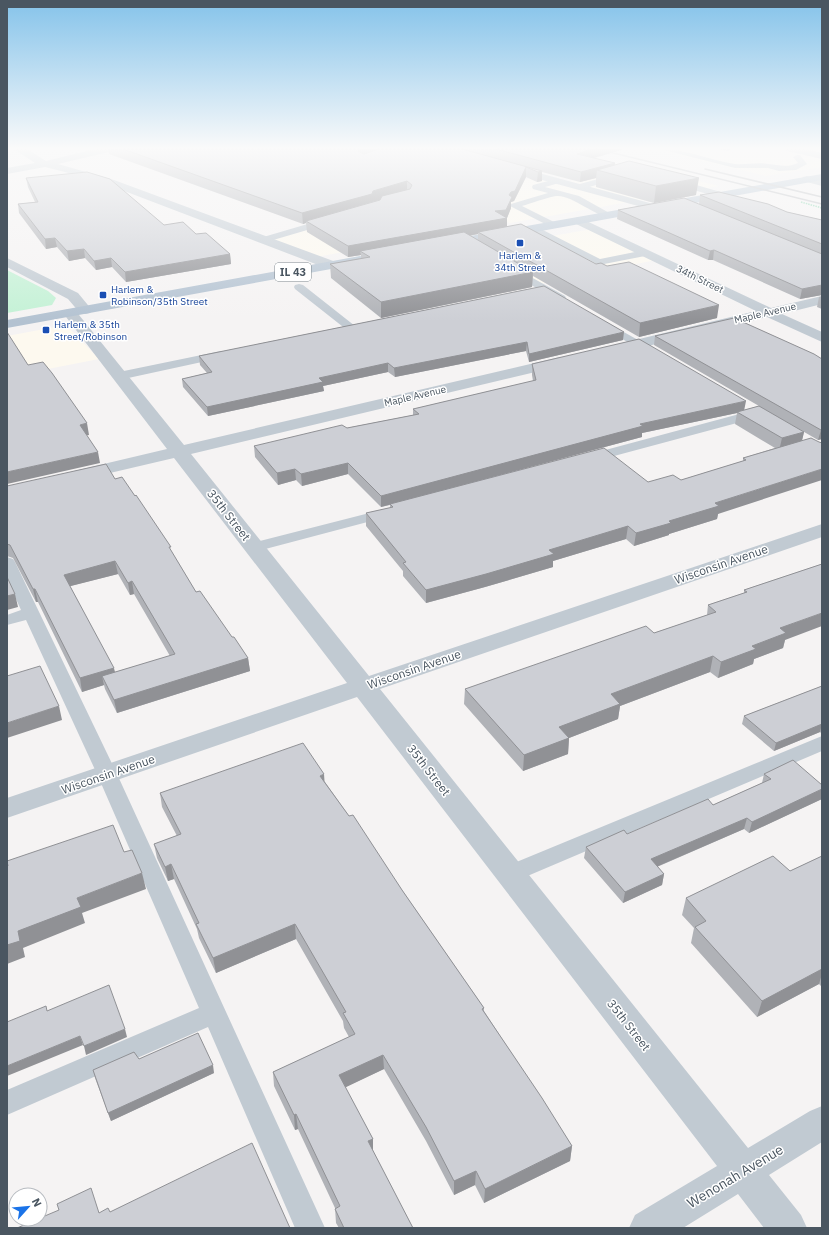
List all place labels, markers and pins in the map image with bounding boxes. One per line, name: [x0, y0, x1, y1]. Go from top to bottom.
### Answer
marker: Harlem & 34th Street: [515, 238, 525, 248]
place label: Harlem & 34th Street: [495, 249, 546, 274]
place label: Harlem & Robinson/35th Street: [111, 283, 208, 308]
marker: Harlem & Robinson/35th Street: [98, 290, 108, 300]
place label: Harlem & 35th Street/Robinson: [54, 318, 127, 343]
marker: Harlem & 35th Street/Robinson: [41, 325, 51, 335]

